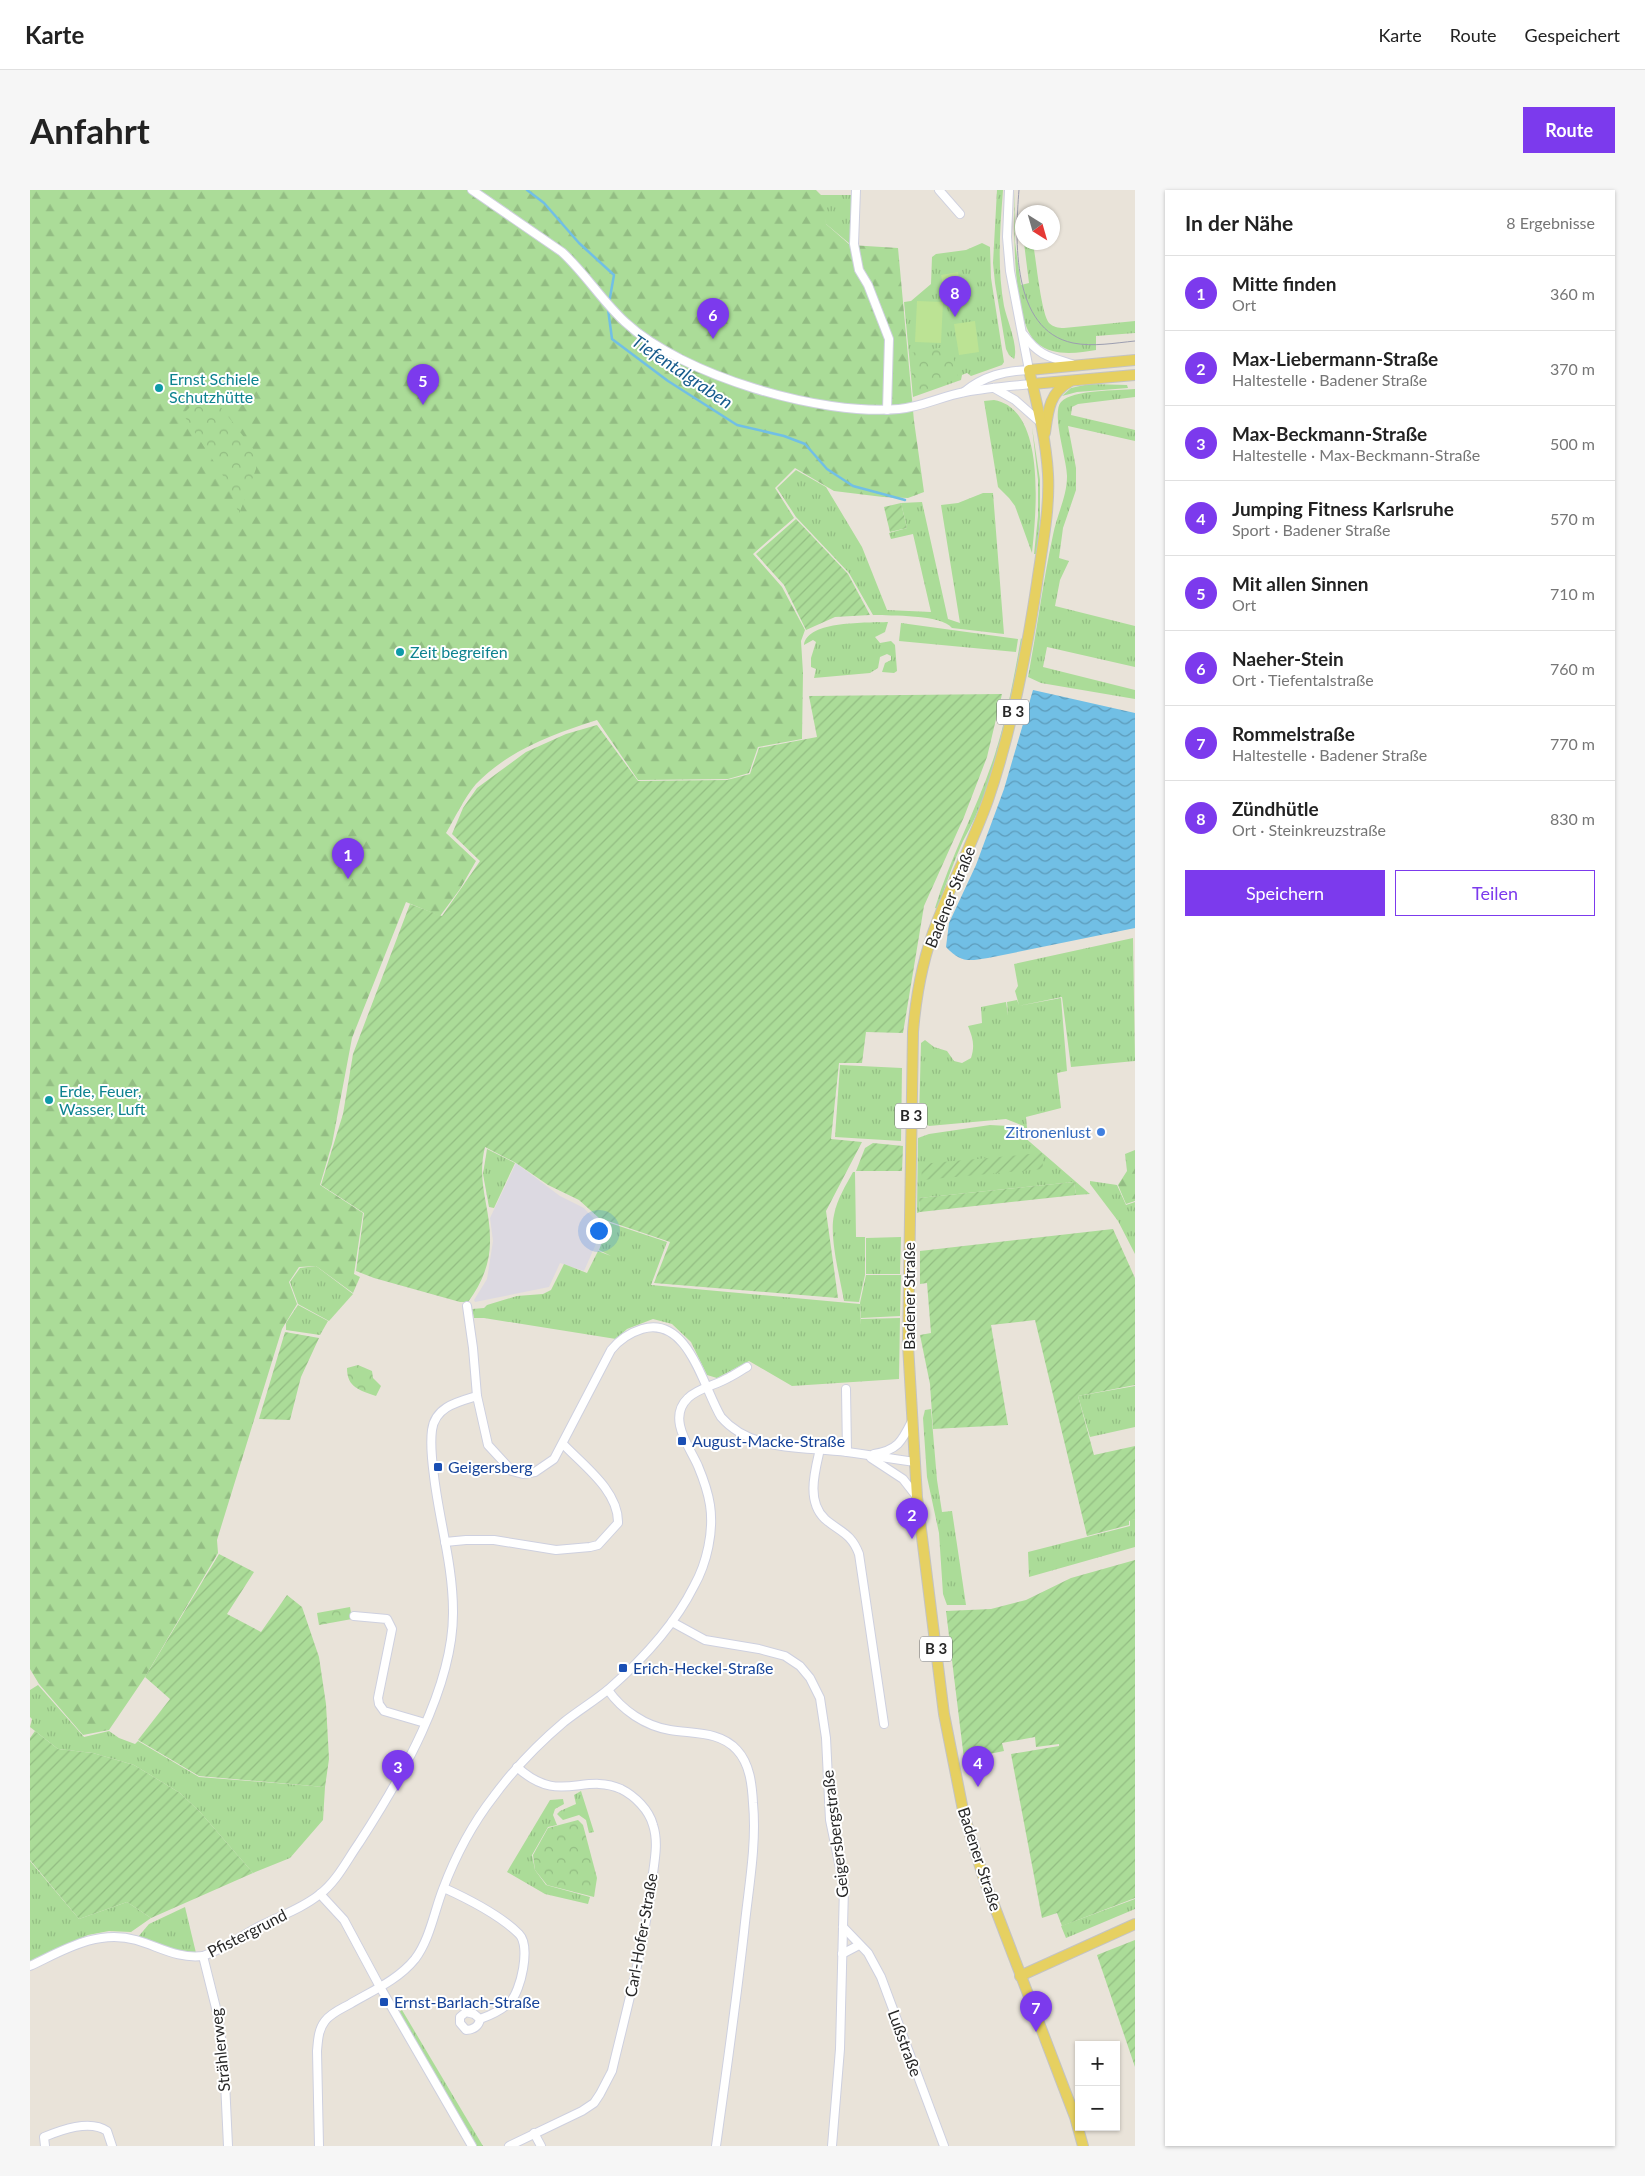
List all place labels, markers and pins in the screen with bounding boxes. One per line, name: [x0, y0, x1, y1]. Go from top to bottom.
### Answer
pin: 8: [939, 276, 971, 317]
pin: 6: [697, 298, 729, 339]
pin: 5: [407, 364, 439, 405]
place label: Ernst Schiele Schutzhütte: [169, 369, 259, 406]
marker: Ernst Schiele Schutzhütte: [153, 382, 165, 394]
place label: Zeit begreifen: [410, 642, 508, 661]
marker: Zeit begreifen: [394, 646, 406, 658]
pin: 1: [332, 838, 364, 879]
place label: Erde, Feuer, Wasser, Luft: [59, 1081, 146, 1118]
marker: Erde, Feuer, Wasser, Luft: [43, 1094, 55, 1106]
place label: Zitronenlust: [1006, 1122, 1091, 1141]
marker: Zitronenlust: [1095, 1126, 1107, 1138]
place label: August-Macke-Straße: [692, 1431, 845, 1450]
marker: August-Macke-Straße: [676, 1435, 688, 1447]
place label: Geigersberg: [448, 1457, 533, 1476]
marker: Geigersberg: [432, 1461, 444, 1473]
pin: 2: [896, 1498, 928, 1539]
place label: Erich-Heckel-Straße: [633, 1658, 774, 1677]
marker: Erich-Heckel-Straße: [617, 1662, 629, 1674]
pin: 4: [962, 1746, 994, 1787]
pin: 3: [382, 1750, 414, 1791]
pin: 7: [1020, 1991, 1052, 2032]
place label: Ernst-Barlach-Straße: [394, 1992, 540, 2011]
marker: Ernst-Barlach-Straße: [378, 1996, 390, 2008]

